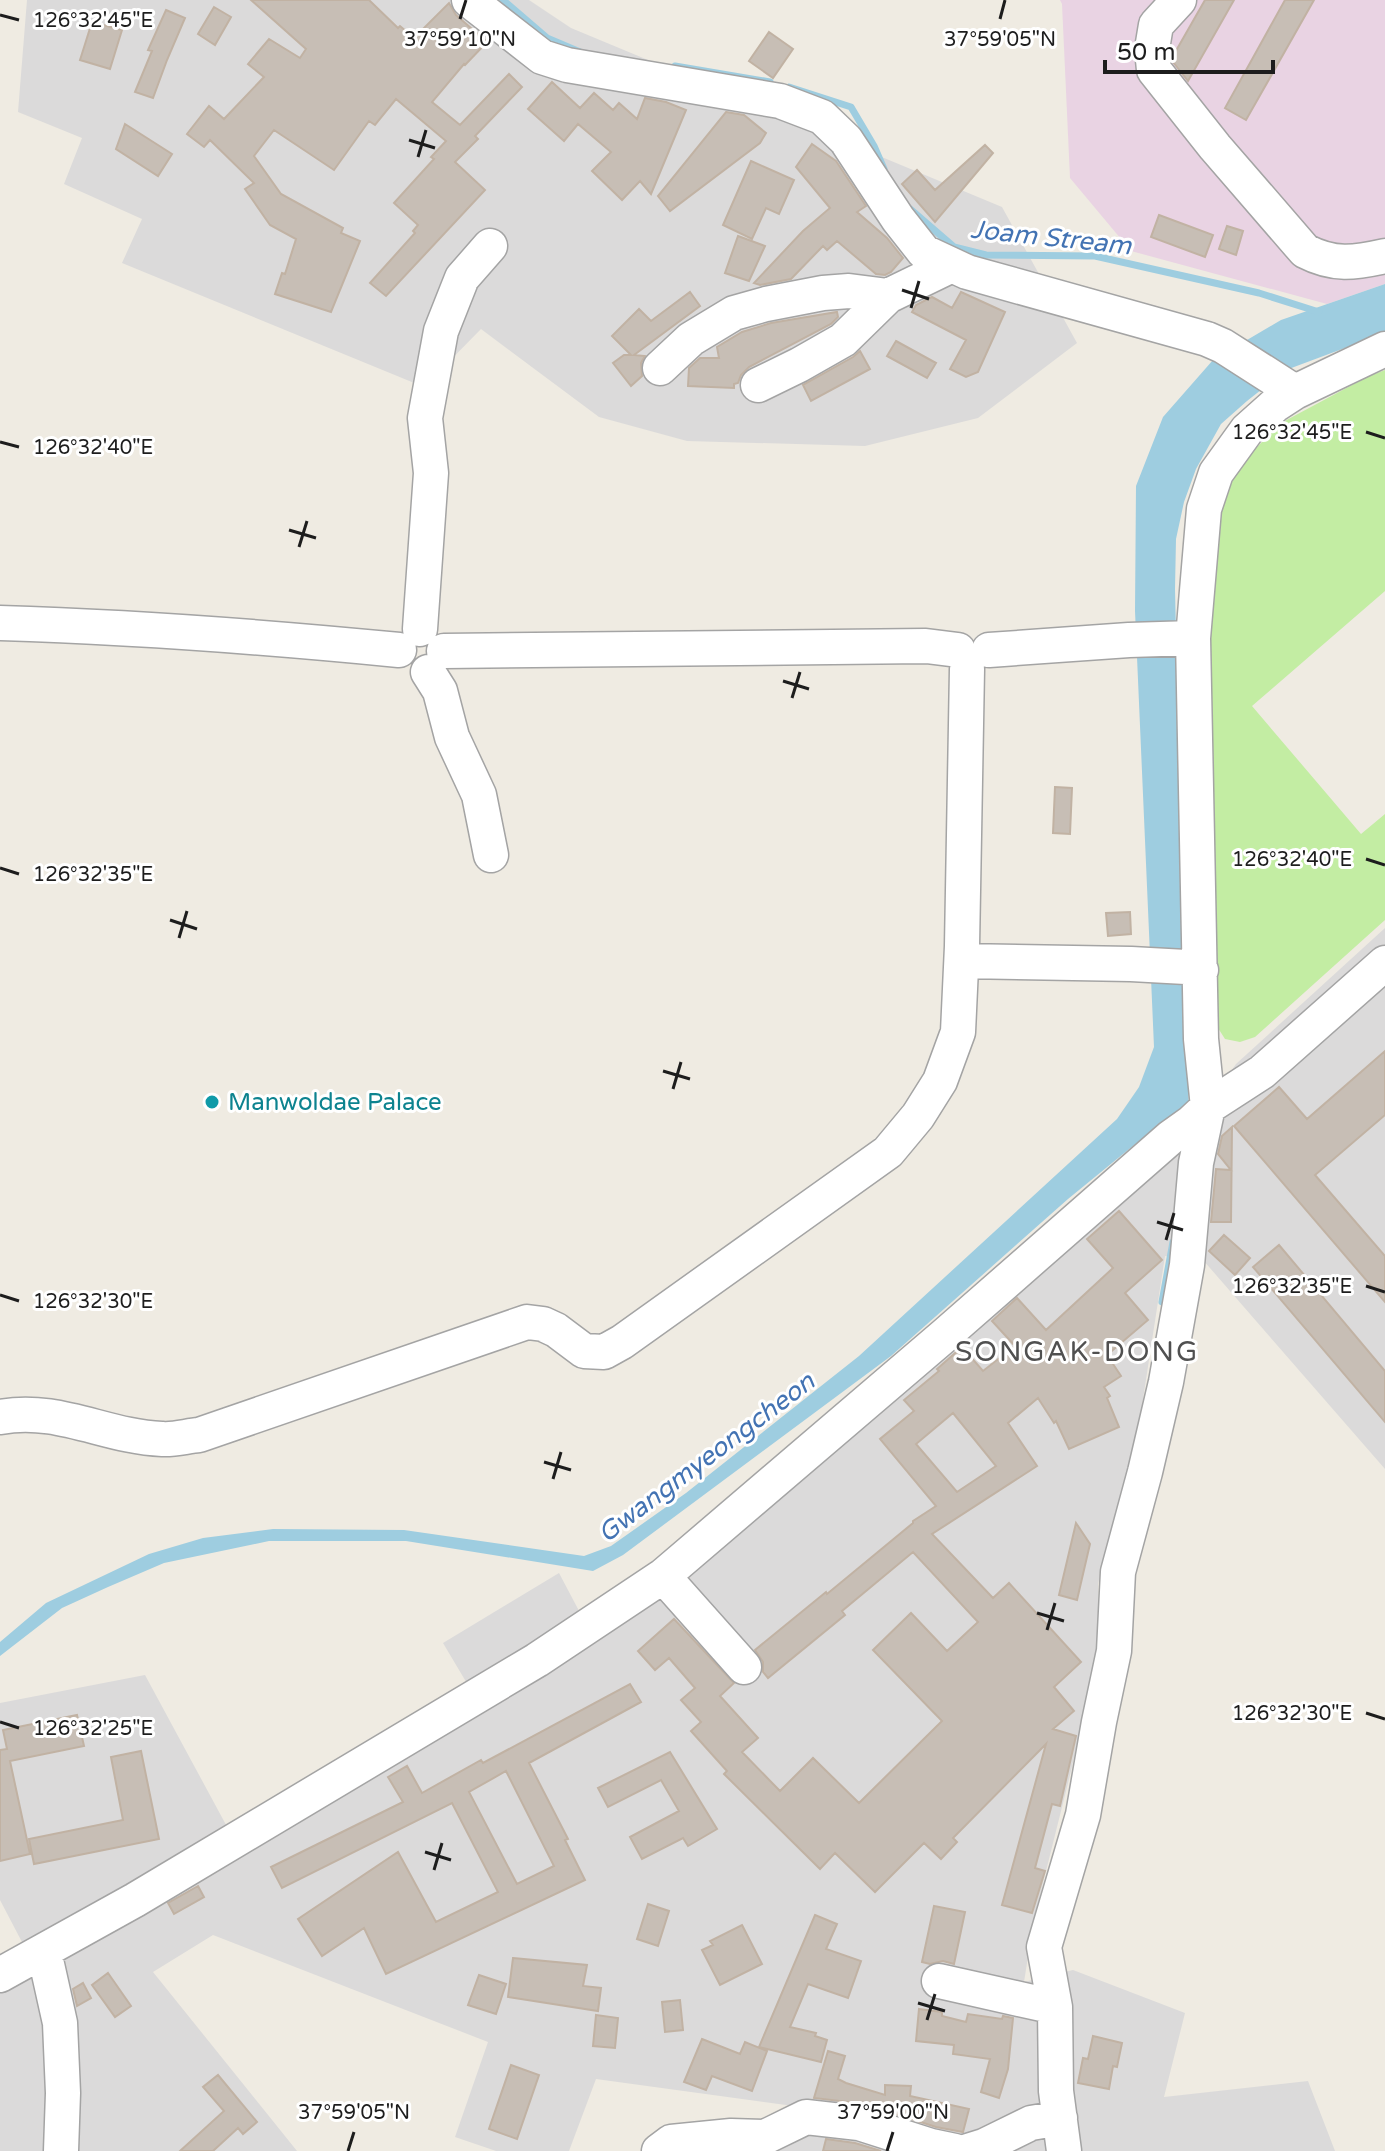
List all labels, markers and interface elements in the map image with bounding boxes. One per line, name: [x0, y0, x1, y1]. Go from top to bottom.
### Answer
text: 126°32'45"E: [33, 9, 153, 33]
scale bar: [1105, 24, 1273, 74]
text: 37°59'10"N: [404, 28, 516, 52]
text: 37°59'05"N: [944, 28, 1056, 52]
text: 50 m: [1117, 38, 1175, 67]
water label: Joam Stream: [969, 214, 1134, 261]
text: 126°32'45"E: [1232, 421, 1352, 445]
text: 126°32'40"E: [33, 436, 153, 460]
text: 126°32'40"E: [1232, 848, 1352, 872]
text: 126°32'35"E: [33, 863, 153, 887]
place label: Manwoldae Palace: [228, 1088, 442, 1117]
marker: Manwoldae Palace: [203, 1093, 221, 1111]
text: 126°32'35"E: [1232, 1275, 1352, 1299]
text: 126°32'30"E: [33, 1290, 153, 1314]
district label: SONGAK-DONG: [955, 1335, 1199, 1369]
water label: Gwangmyeongcheon: [592, 1365, 822, 1549]
text: 126°32'30"E: [1232, 1702, 1352, 1726]
text: 126°32'25"E: [33, 1717, 153, 1741]
text: 37°59'05"N: [298, 2101, 410, 2125]
text: 37°59'00"N: [837, 2101, 949, 2125]

